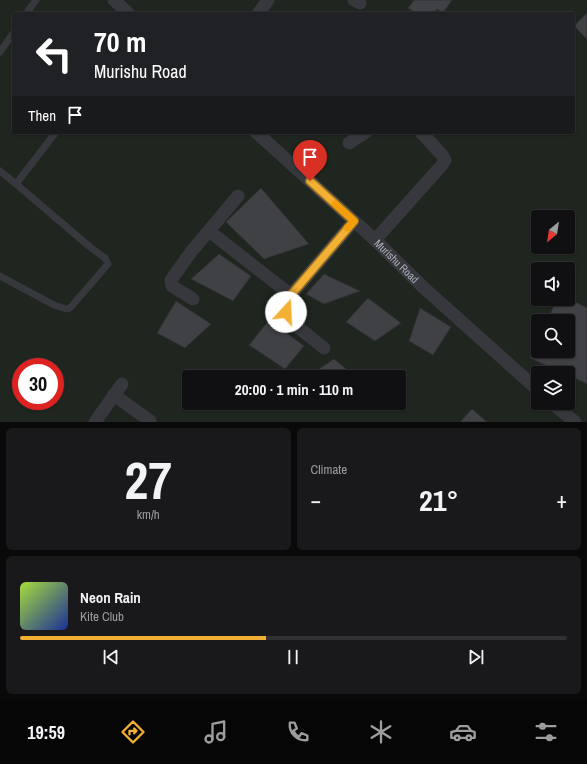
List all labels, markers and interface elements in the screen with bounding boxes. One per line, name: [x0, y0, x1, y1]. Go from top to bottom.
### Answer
text: 70 m: [94, 23, 146, 61]
icon: left: [28, 28, 80, 80]
text: Murishu Road: [94, 59, 187, 84]
icon: arrive: [64, 104, 86, 126]
text: Then: [28, 105, 56, 126]
pin: [293, 140, 327, 181]
icon: arrive: [299, 146, 321, 168]
north arrow: [531, 210, 575, 254]
map controls: [531, 210, 575, 410]
street label: Murishu Road: [371, 236, 422, 286]
button: sound: [531, 262, 575, 306]
position arrow: [265, 291, 307, 333]
button: search: [531, 314, 575, 358]
speed limit sign: 30: [12, 358, 64, 410]
button: layers: [531, 366, 575, 410]
text: 20:00 · 1 min · 110 m: [235, 379, 353, 400]
text: 27: [125, 445, 172, 515]
text: Climate: [311, 461, 347, 478]
text: 21°: [419, 480, 458, 520]
text: −: [311, 485, 321, 515]
text: +: [556, 485, 567, 515]
text: km/h: [137, 506, 160, 523]
text: Neon Rain: [80, 587, 141, 608]
text: Kite Club: [80, 608, 124, 625]
icon: previous: [100, 646, 122, 668]
icon: pause: [282, 646, 304, 668]
icon: next: [465, 646, 487, 668]
icon: directions: [119, 718, 147, 746]
icon: music: [202, 718, 230, 746]
icon: phone: [284, 718, 312, 746]
icon: climate: [367, 718, 395, 746]
icon: car: [449, 718, 477, 746]
icon: filters: [532, 718, 560, 746]
text: 19:59: [27, 720, 65, 745]

